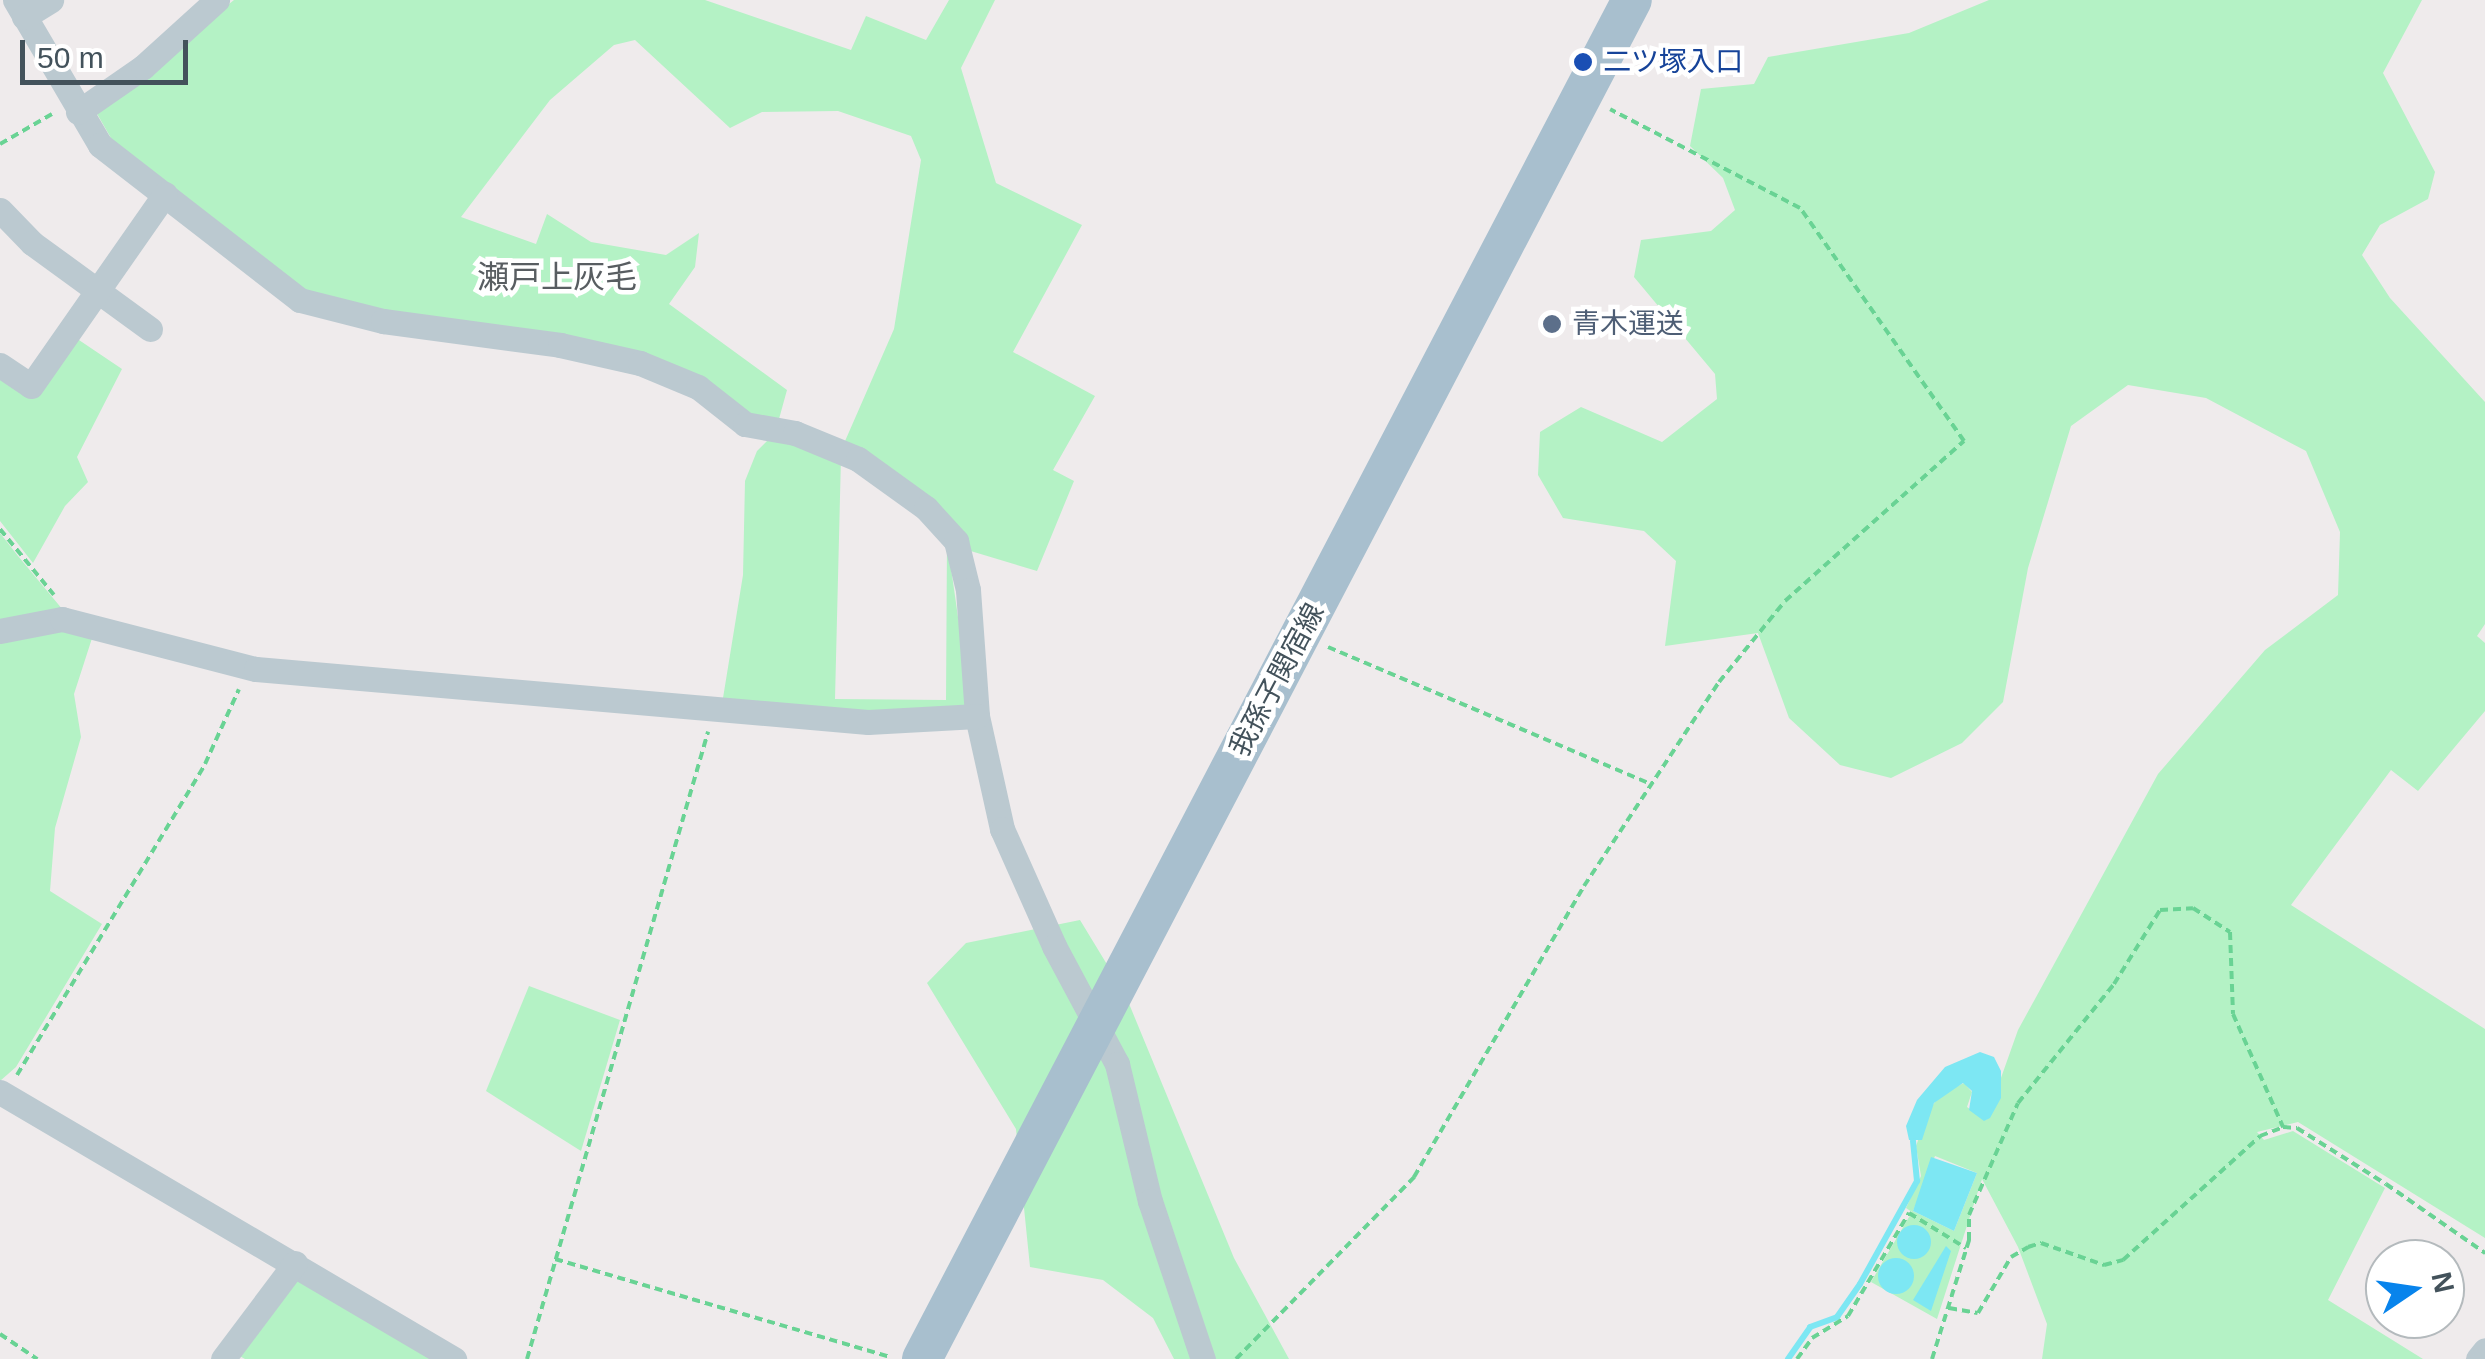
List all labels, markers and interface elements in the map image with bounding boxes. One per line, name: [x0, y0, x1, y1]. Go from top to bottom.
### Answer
scale bar: [25, 20, 192, 82]
text: 50 m: [37, 41, 104, 74]
place label: 二ツ塚入口: [1603, 45, 1743, 79]
marker: 二ツ塚入口: [1572, 51, 1594, 73]
district label: 瀬戸上灰毛: [477, 258, 637, 296]
place label: 青木運送: [1572, 307, 1684, 341]
marker: 青木運送: [1541, 313, 1563, 335]
street label: 我孫子関宿線: [1223, 598, 1331, 762]
north arrow: [2365, 1239, 2465, 1339]
text: N: [2425, 1269, 2460, 1296]

